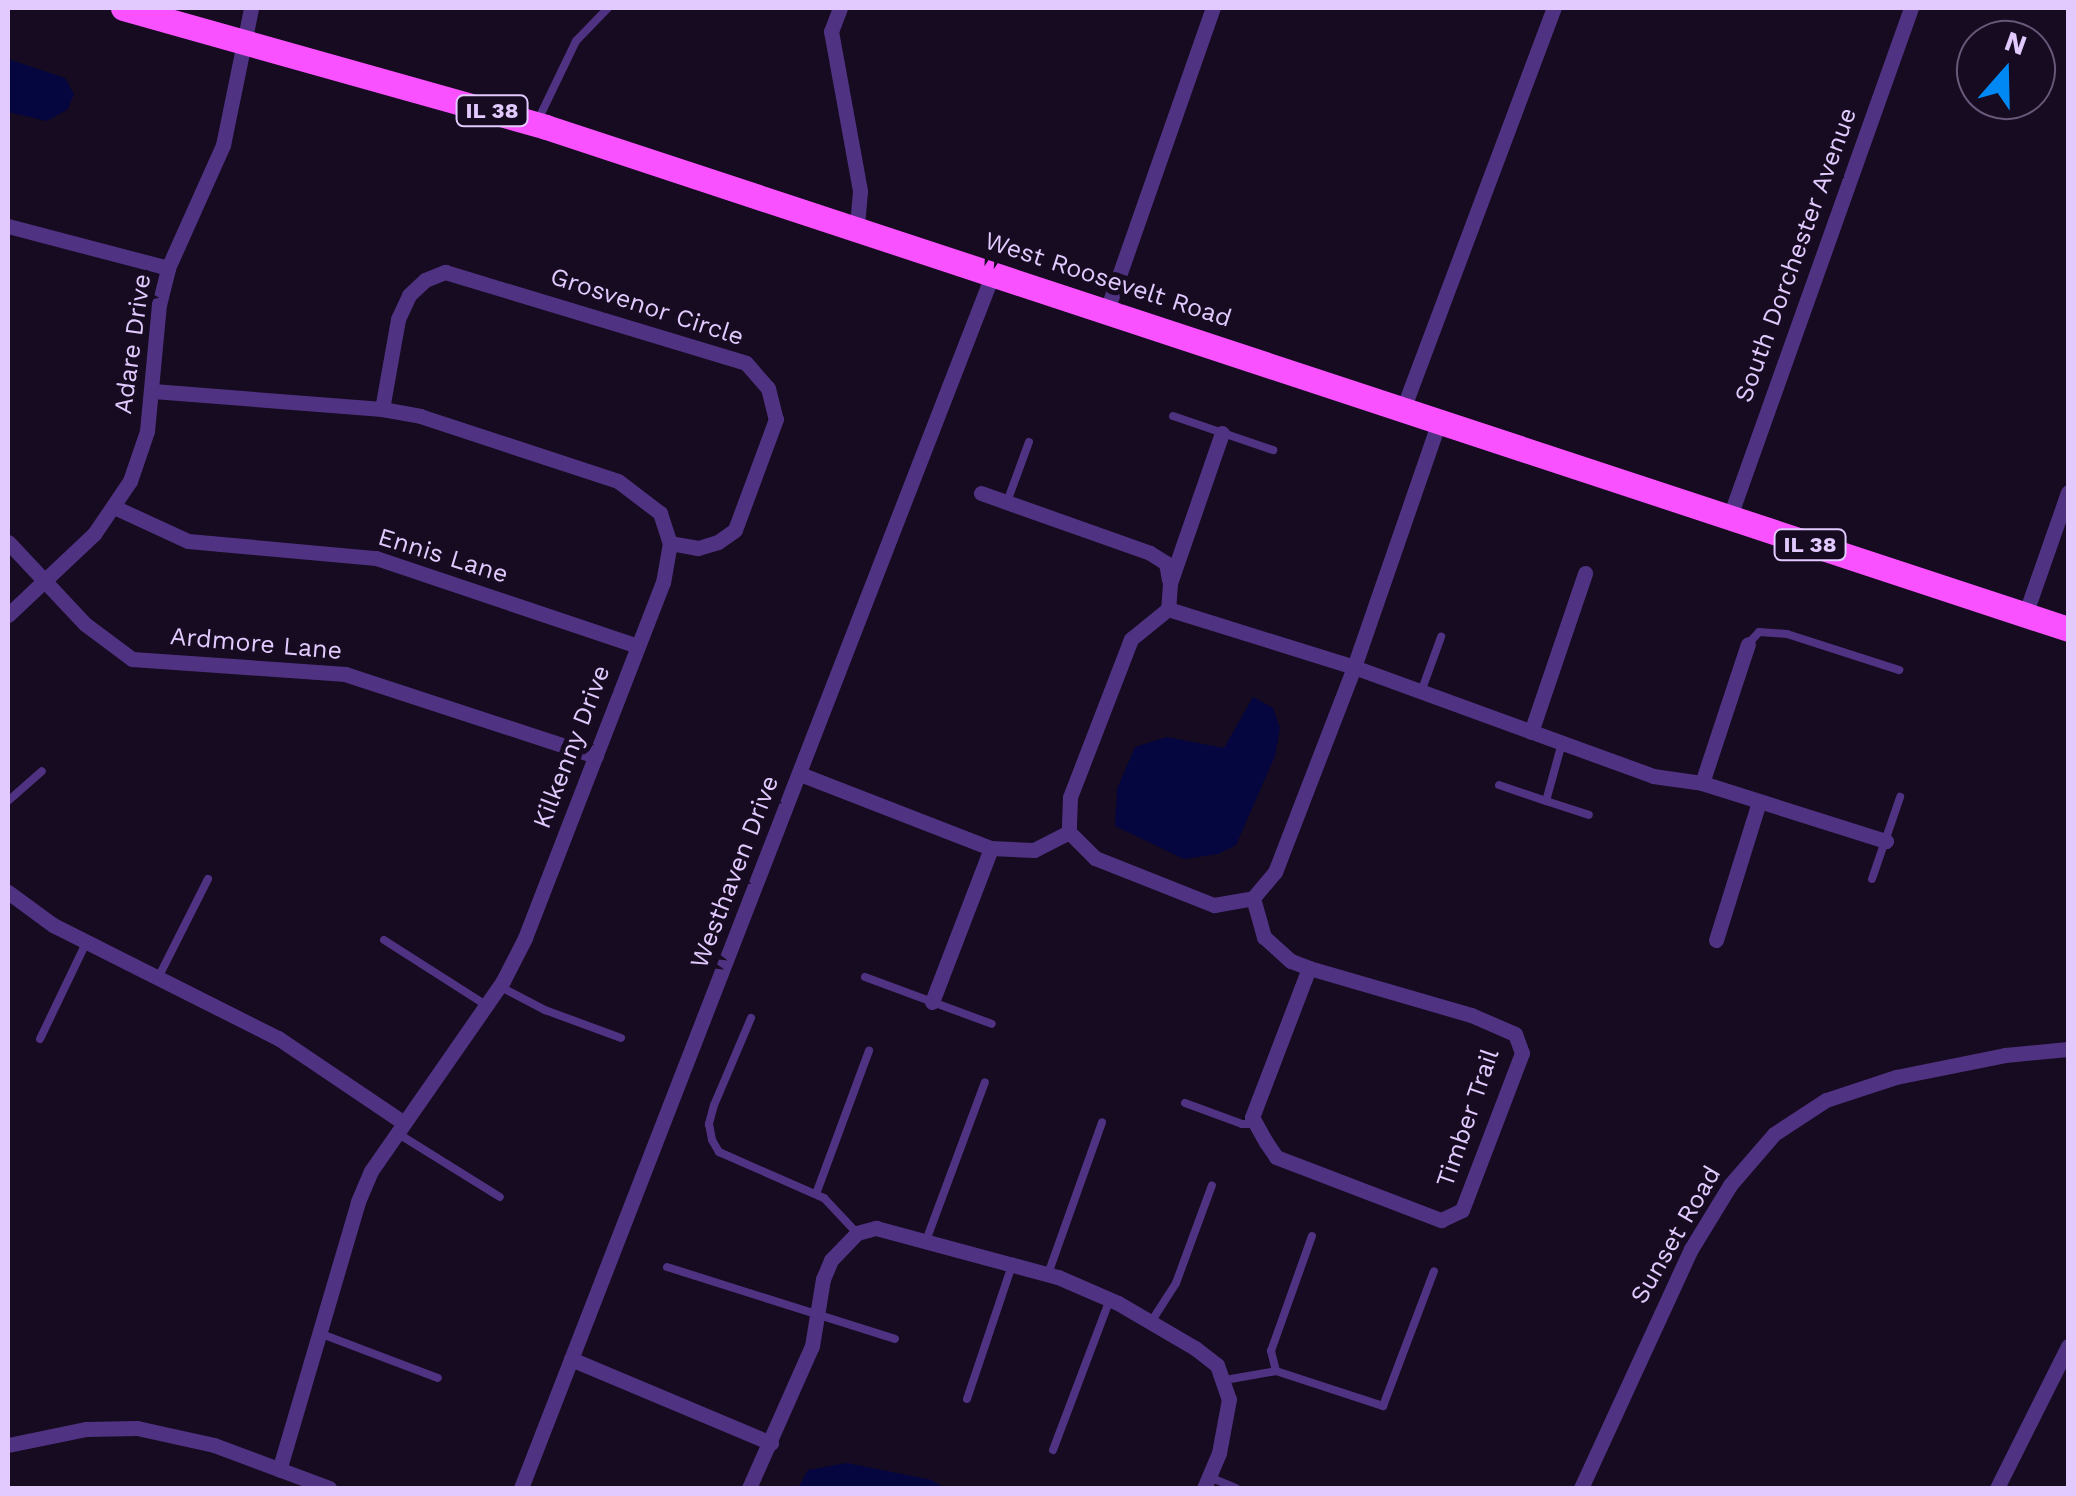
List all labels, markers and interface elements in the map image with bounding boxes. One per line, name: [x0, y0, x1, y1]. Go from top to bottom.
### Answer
north arrow: [1956, 20, 2056, 120]
text: N: [2000, 24, 2031, 62]
road number: IL 38: [454, 94, 530, 128]
street label: South Dorchester Avenue: [1728, 103, 1864, 407]
street label: West Roosevelt Road: [981, 226, 1235, 334]
street label: Grosvenor Circle: [546, 262, 748, 352]
street label: Adare Drive: [108, 272, 158, 416]
street label: Ennis Lane: [374, 522, 512, 590]
road number: IL 38: [1772, 528, 1848, 562]
street label: Ardmore Lane: [169, 622, 343, 666]
street label: Kilkenny Drive: [527, 661, 617, 833]
street label: Westhaven Drive: [684, 771, 786, 973]
street label: Timber Trail: [1430, 1044, 1506, 1192]
street label: Sunset Road: [1624, 1161, 1728, 1309]

